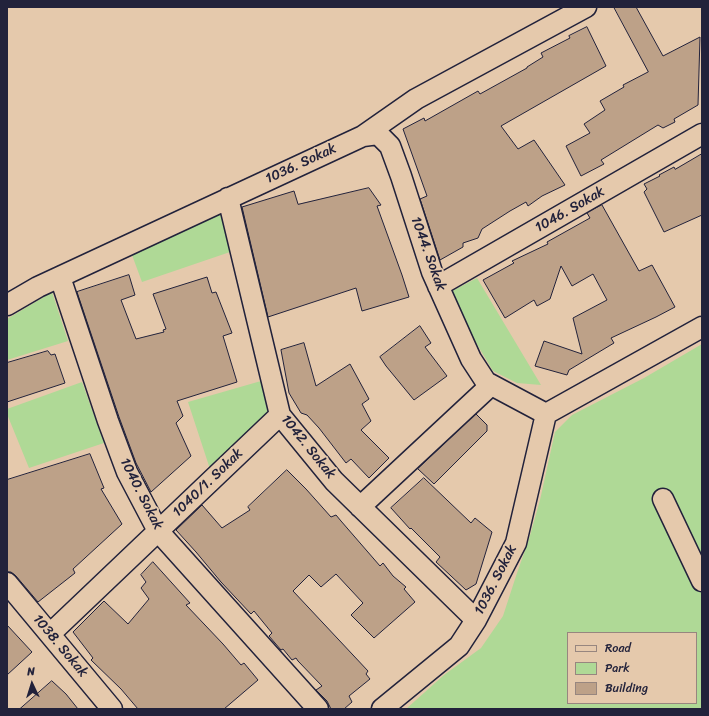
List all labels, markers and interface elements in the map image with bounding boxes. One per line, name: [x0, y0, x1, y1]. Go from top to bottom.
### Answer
street label: 1036. Sokak: [263, 140, 339, 188]
street label: 1046. Sokak: [532, 183, 608, 237]
street label: 1044. Sokak: [407, 214, 449, 294]
street label: 1042. Sokak: [277, 412, 339, 482]
street label: 1040/1. Sokak: [169, 445, 247, 521]
street label: 1040. Sokak: [116, 455, 166, 533]
street label: 1036. Sokak: [471, 542, 521, 618]
street label: 1038. Sokak: [29, 611, 91, 681]
legend: [567, 632, 697, 704]
text: Road: [605, 637, 631, 659]
text: Park: [605, 657, 630, 679]
text: N: [27, 662, 36, 681]
north arrow: [12, 664, 52, 704]
text: Building: [605, 677, 648, 699]

